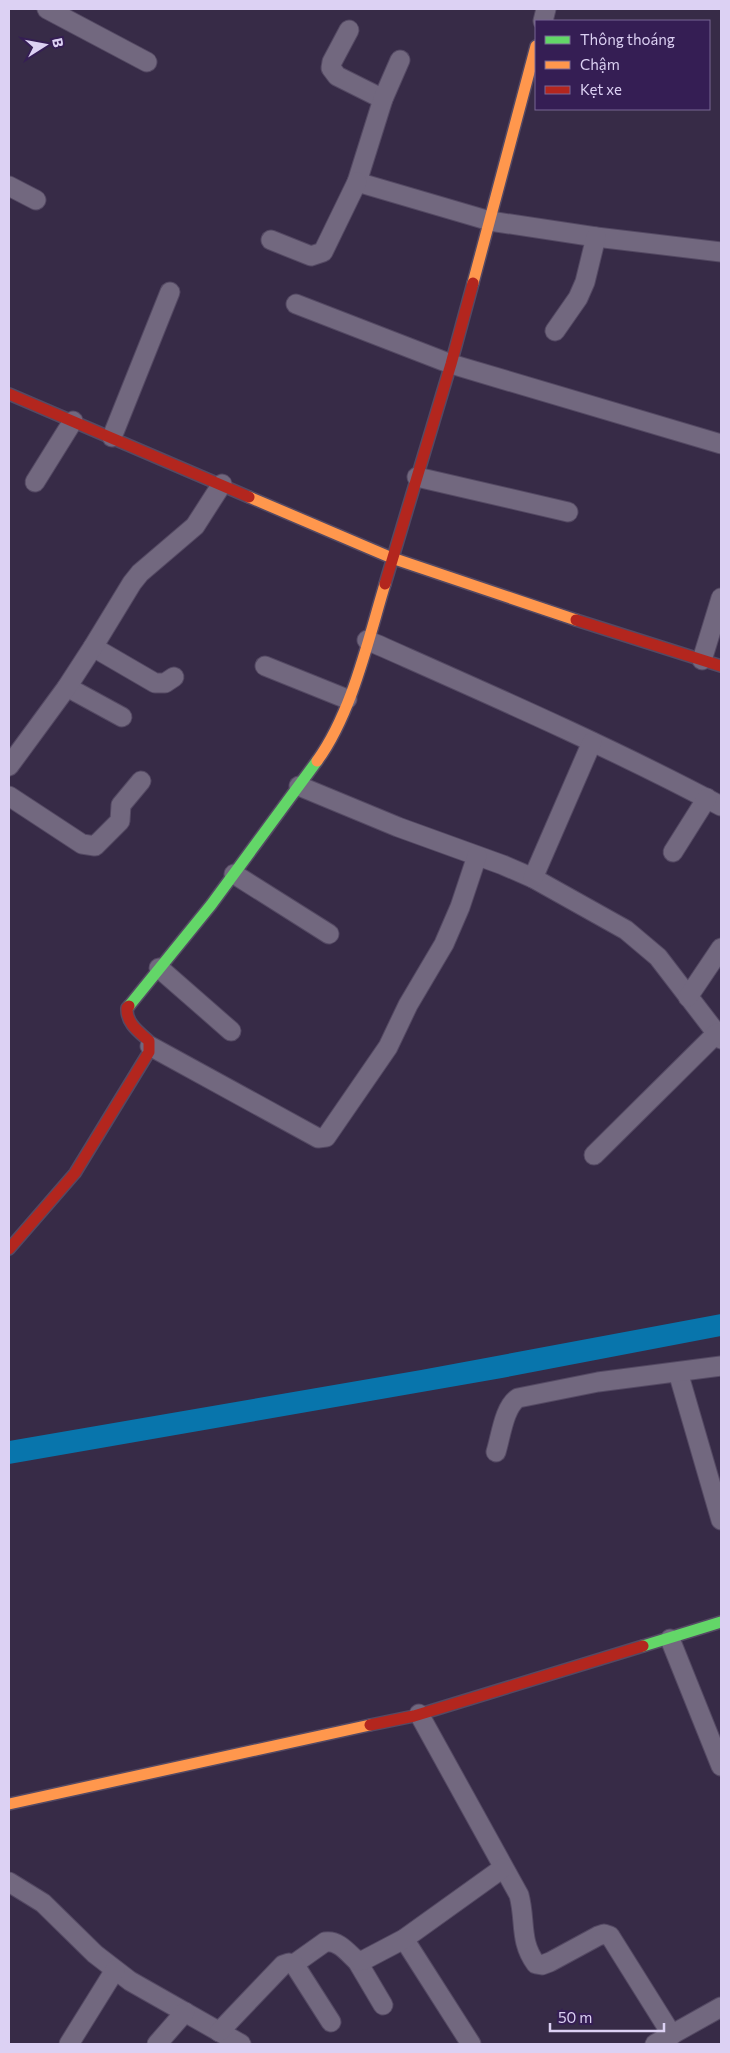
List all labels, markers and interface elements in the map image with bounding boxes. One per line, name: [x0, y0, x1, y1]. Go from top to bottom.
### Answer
north arrow: [20, 20, 70, 70]
legend: [535, 20, 710, 110]
text: Thông thoáng: [580, 30, 675, 48]
text: B: [49, 36, 67, 49]
text: Chậm: [580, 55, 620, 73]
text: Kẹt xe: [580, 80, 622, 98]
scale bar: [550, 2000, 664, 2032]
text: 50 m: [558, 2008, 592, 2026]

